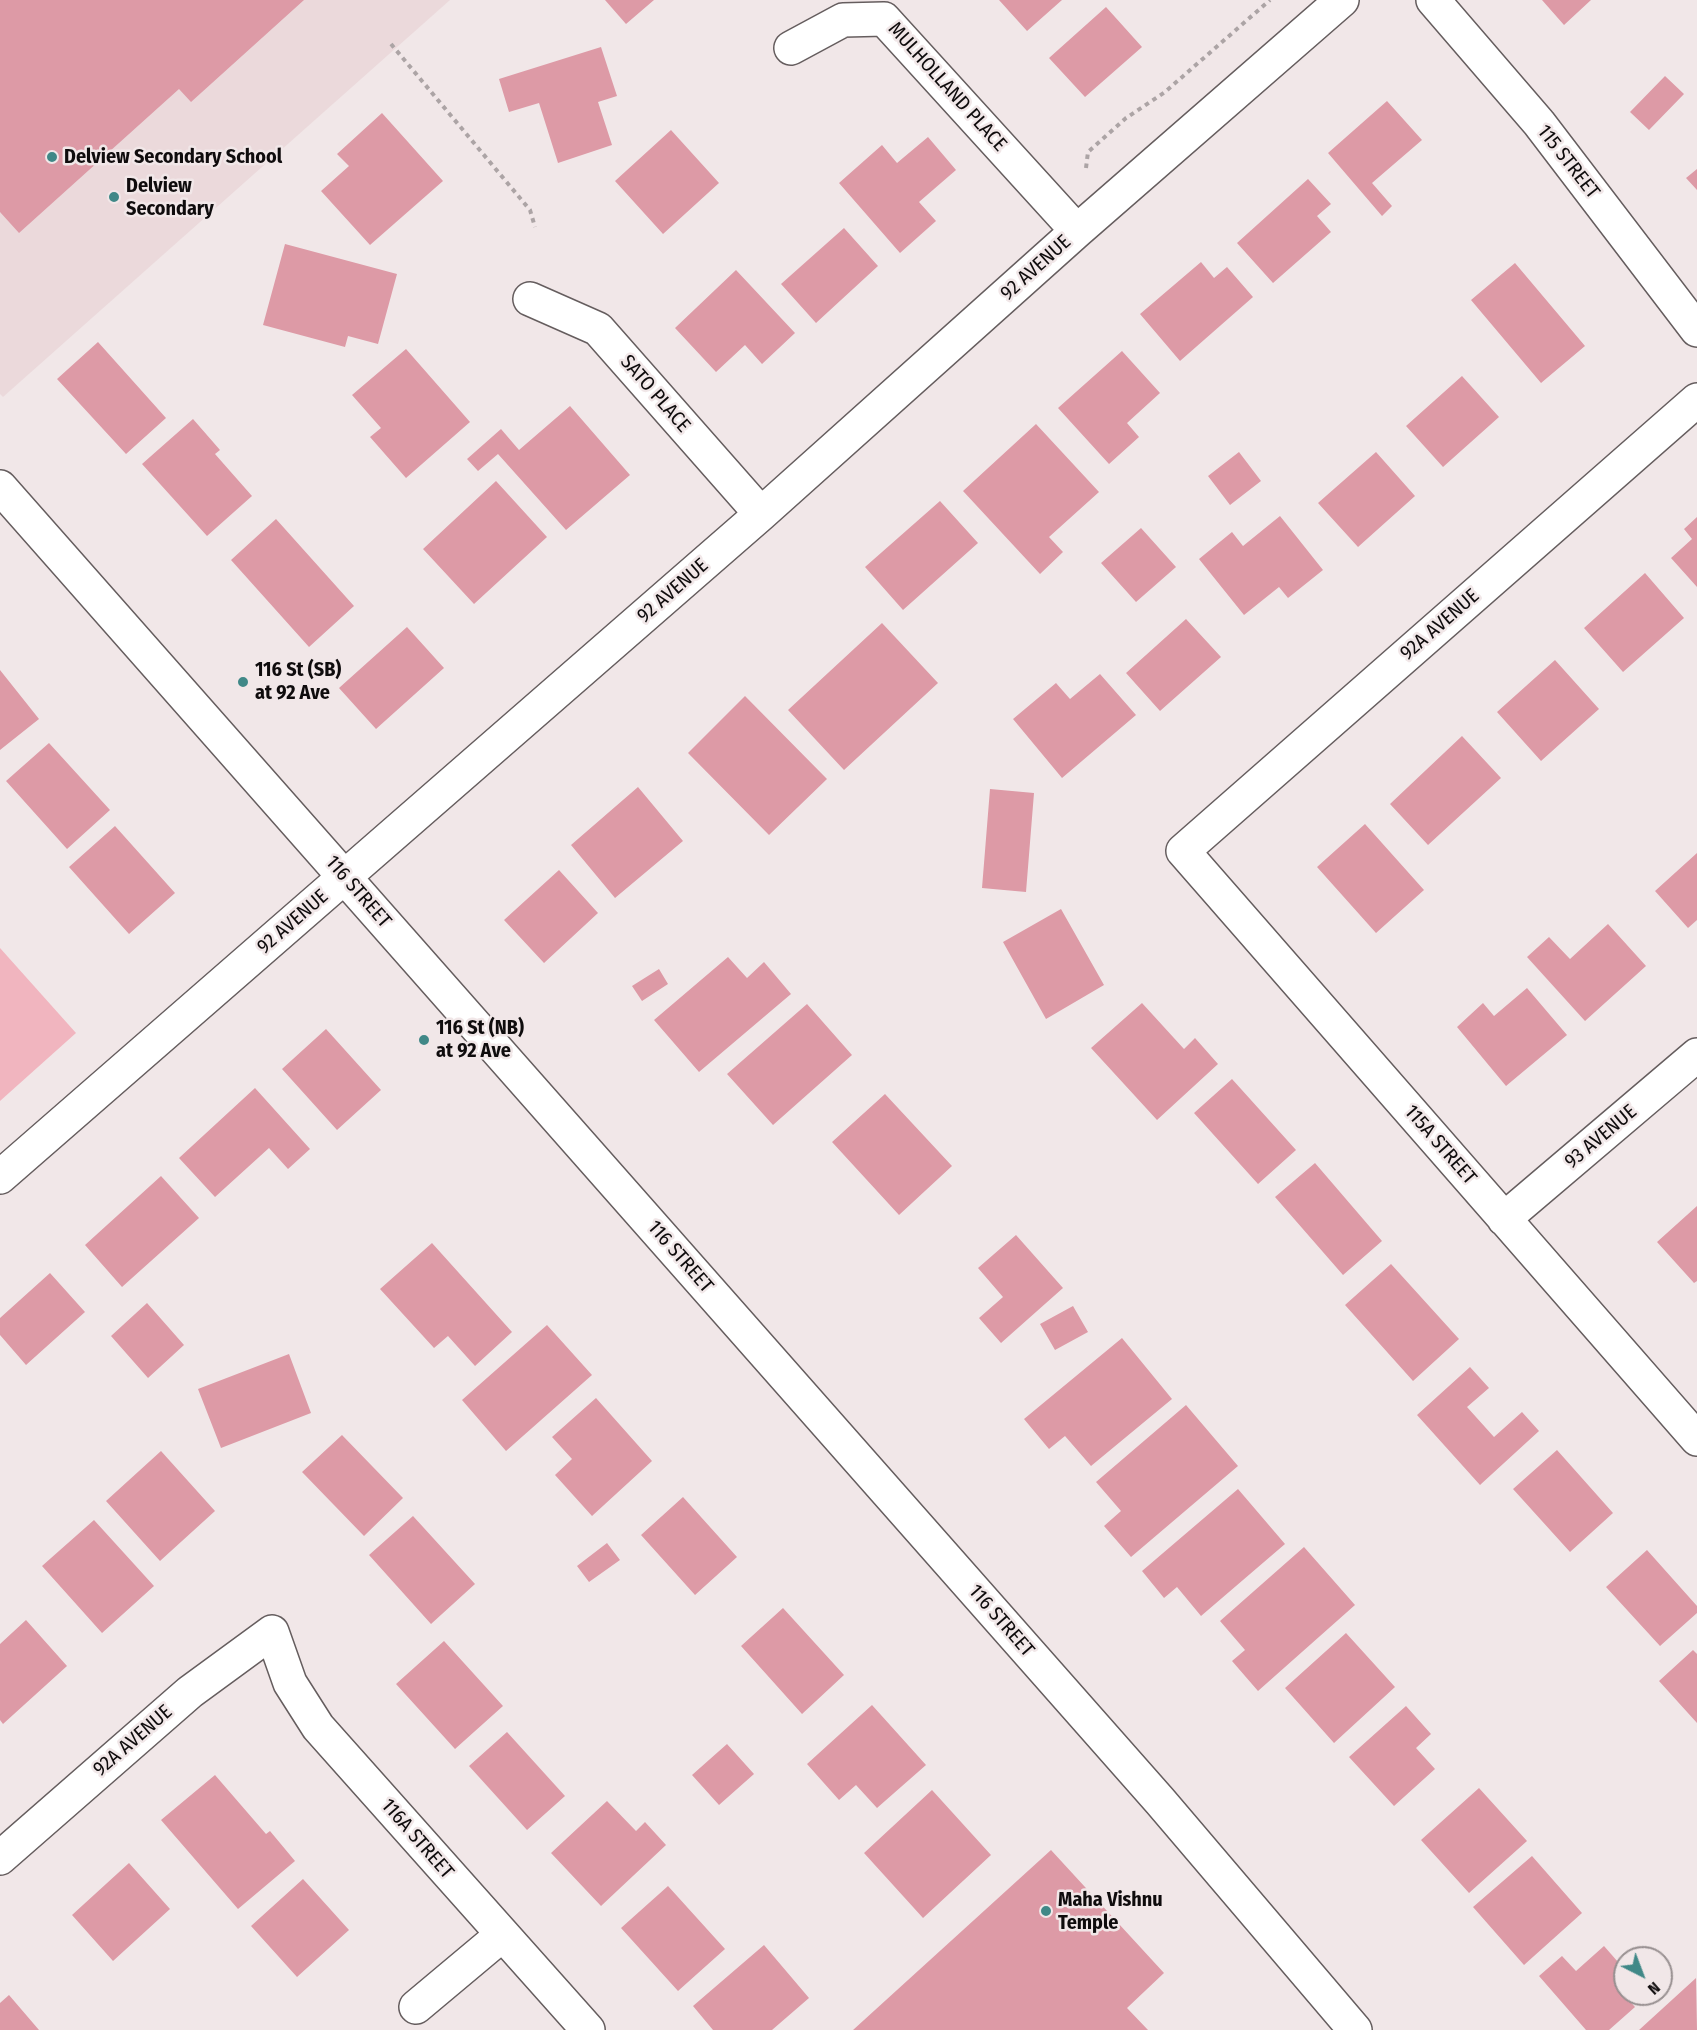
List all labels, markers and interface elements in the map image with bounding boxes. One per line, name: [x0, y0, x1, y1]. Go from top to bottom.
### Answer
street label: MULHOLLAND PLACE: [883, 18, 1011, 156]
street label: 115 STREET: [1532, 120, 1604, 204]
place label: Delview Secondary School: [64, 145, 282, 169]
marker: Delview Secondary School: [45, 150, 59, 164]
place label: Delview Secondary: [126, 174, 214, 221]
marker: Delview Secondary: [107, 190, 121, 204]
street label: 92 AVENUE: [996, 230, 1076, 306]
street label: SATO PLACE: [615, 351, 695, 437]
street label: 92 AVENUE: [633, 554, 713, 628]
street label: 92A AVENUE: [1396, 584, 1484, 666]
place label: 116 St (SB) at 92 Ave: [255, 658, 341, 705]
marker: 116 St (SB) at 92 Ave: [236, 675, 250, 689]
street label: 116 STREET: [320, 851, 396, 933]
street label: 92 AVENUE: [253, 885, 333, 959]
place label: 116 St (NB) at 92 Ave: [436, 1016, 524, 1063]
marker: 116 St (NB) at 92 Ave: [417, 1033, 431, 1047]
street label: 115A STREET: [1399, 1100, 1481, 1190]
street label: 93 AVENUE: [1560, 1100, 1642, 1174]
street label: 116 STREET: [642, 1216, 718, 1298]
street label: 116 STREET: [963, 1580, 1039, 1662]
street label: 92A AVENUE: [89, 1700, 177, 1782]
street label: 116A STREET: [376, 1794, 458, 1884]
place label: Maha Vishnu Temple: [1058, 1888, 1163, 1935]
marker: Maha Vishnu Temple: [1039, 1904, 1053, 1918]
north arrow: [1613, 1946, 1673, 2006]
text: N: [1644, 1978, 1664, 1999]

